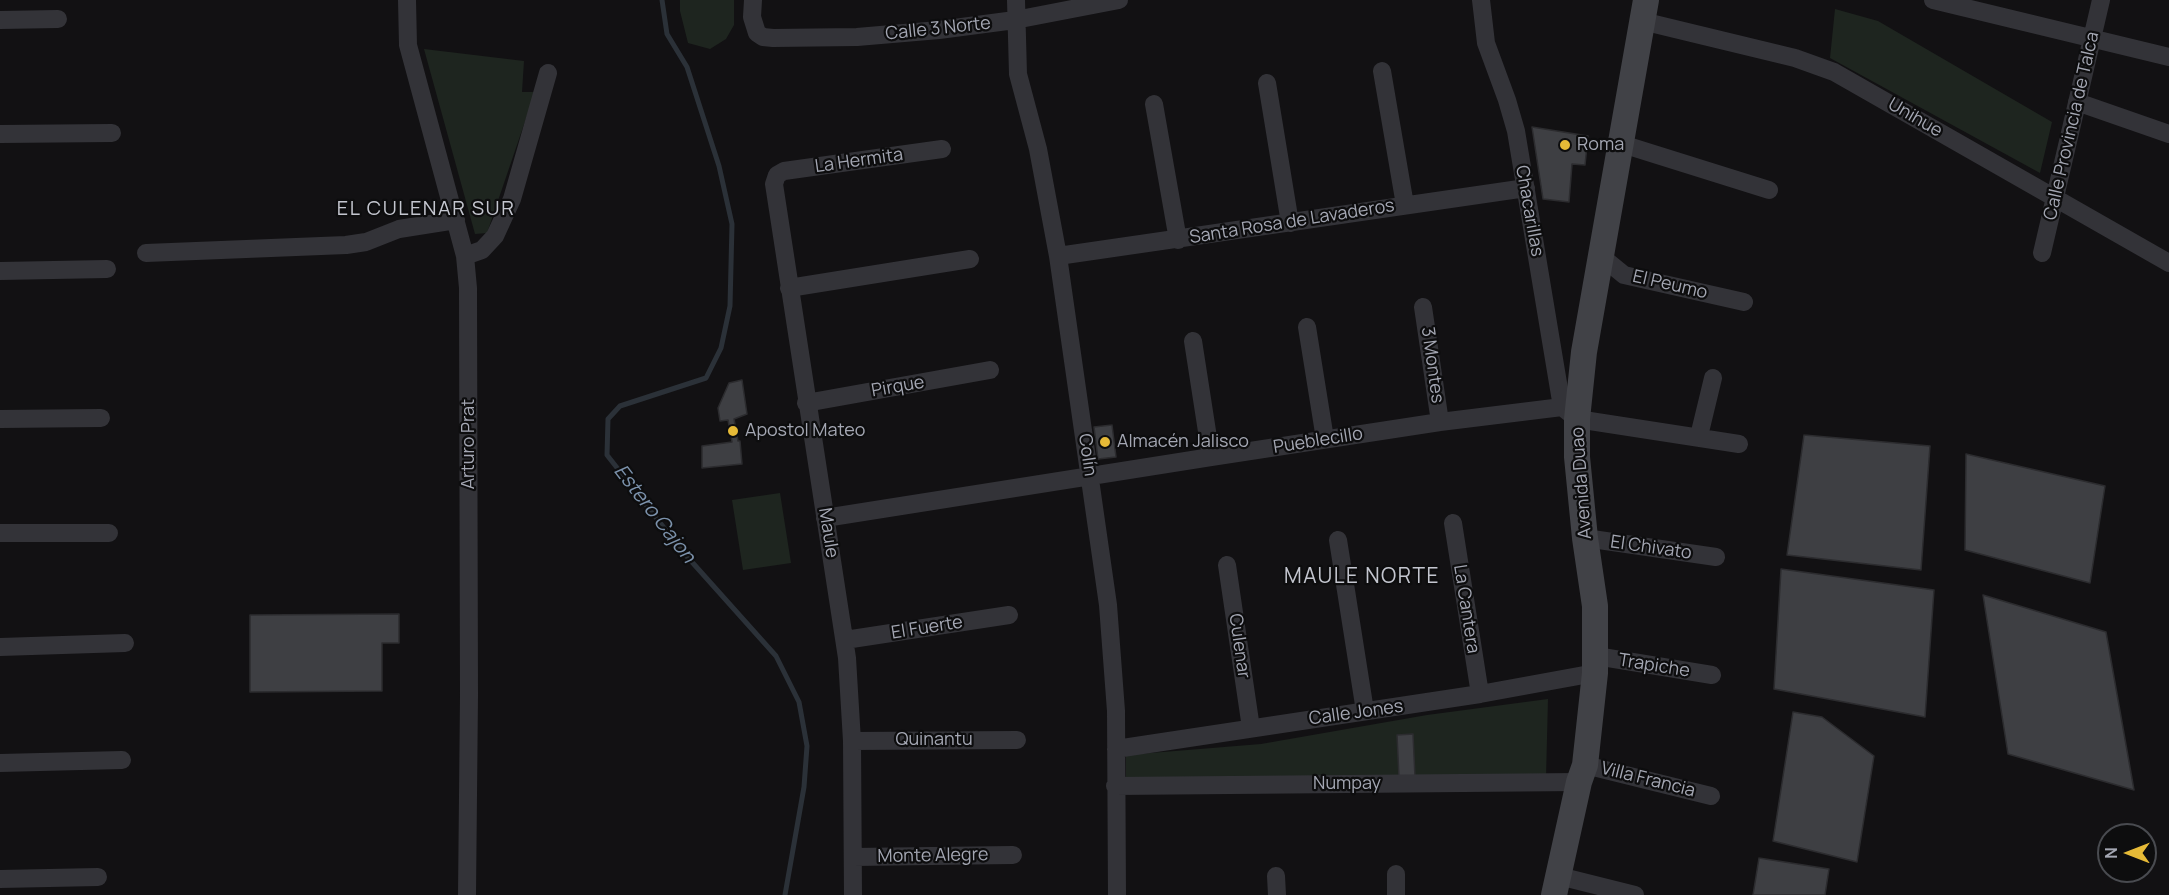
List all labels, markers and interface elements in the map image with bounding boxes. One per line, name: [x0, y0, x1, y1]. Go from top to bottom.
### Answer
street label: Calle 3 Norte: [884, 13, 992, 45]
street label: Calle Provincia de Talca: [2040, 30, 2104, 222]
street label: Unihue: [1884, 94, 1946, 142]
place label: Roma: [1577, 134, 1624, 156]
marker: Roma: [1558, 138, 1572, 152]
street label: La Hermita: [814, 144, 904, 178]
street label: Chacarillas: [1510, 164, 1548, 258]
street label: Santa Rosa de Lavaderos: [1188, 195, 1396, 249]
district label: EL CULENAR SUR: [337, 197, 515, 221]
street label: El Peumo: [1631, 266, 1709, 304]
street label: 3 Montes: [1416, 325, 1448, 405]
street label: Pirque: [870, 372, 926, 402]
street label: Arturo Prat: [458, 399, 480, 489]
place label: Apostol Mateo: [745, 420, 866, 442]
street label: Pueblecillo: [1272, 423, 1364, 459]
marker: Apostol Mateo: [726, 424, 740, 438]
street label: Avenida Duao: [1567, 426, 1597, 540]
place label: Almacén Jalisco: [1117, 431, 1249, 453]
street label: Colín: [1073, 432, 1101, 478]
marker: Almacén Jalisco: [1098, 435, 1112, 449]
water label: Estero Cajon: [608, 460, 700, 568]
street label: Maule: [813, 506, 843, 560]
street label: El Chivato: [1609, 532, 1693, 564]
street label: La Cantera: [1448, 563, 1484, 655]
district label: MAULE NORTE: [1284, 564, 1440, 590]
street label: El Fuerte: [890, 612, 964, 644]
street label: Culenar: [1224, 612, 1254, 680]
street label: Trapiche: [1617, 650, 1691, 682]
street label: Calle Jones: [1307, 696, 1405, 730]
street label: Quinantu: [895, 729, 973, 751]
street label: Villa Francia: [1599, 758, 1697, 802]
street label: Numpay: [1313, 773, 1381, 795]
north arrow: [2097, 823, 2157, 883]
street label: Monte Alegre: [877, 844, 989, 868]
text: N: [2100, 847, 2122, 859]

